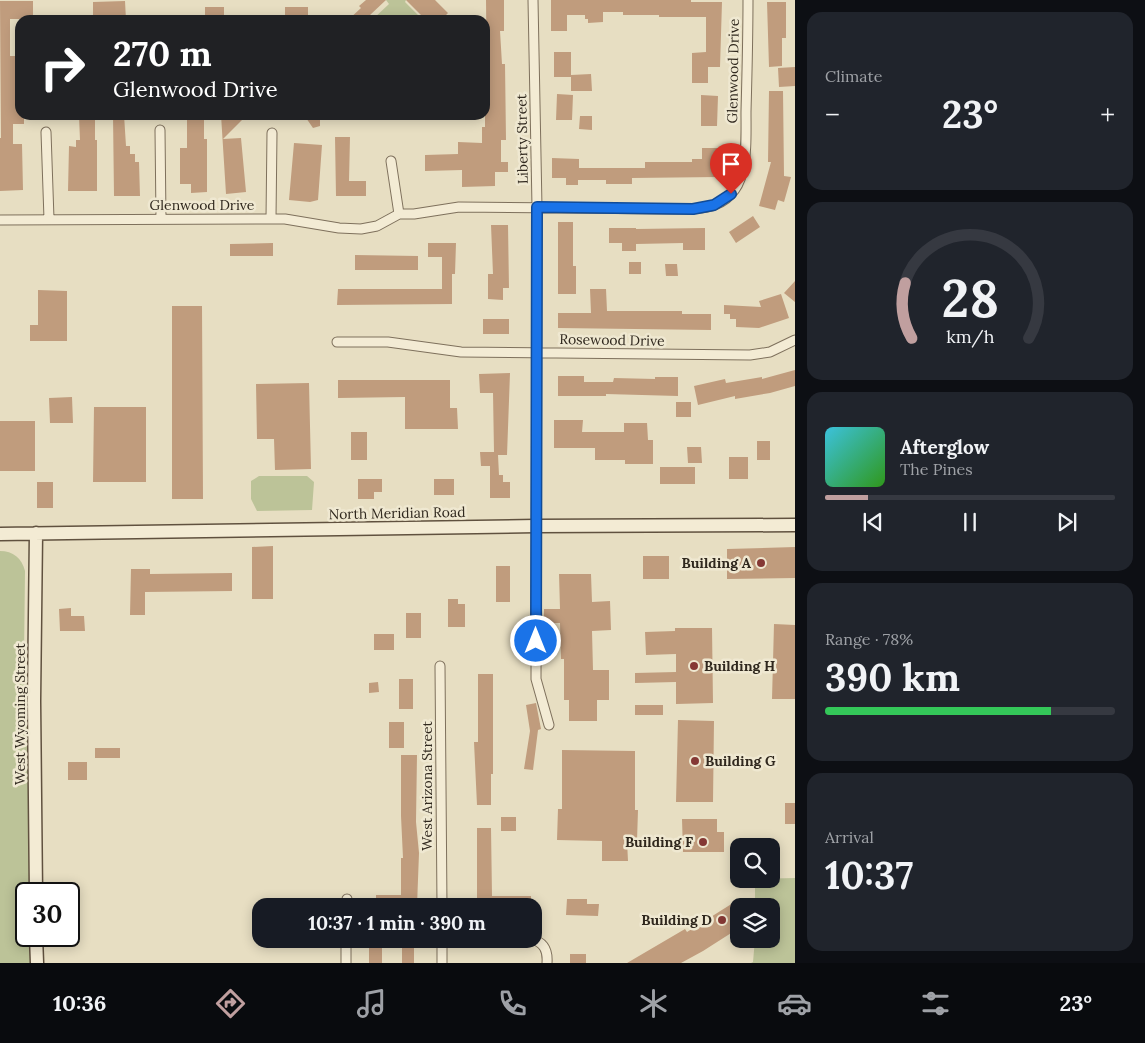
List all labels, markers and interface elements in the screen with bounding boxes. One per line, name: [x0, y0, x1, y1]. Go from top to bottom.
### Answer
street label: Glenwood Drive: [723, 18, 743, 124]
text: 270 m: [113, 31, 212, 76]
icon: right: [30, 35, 95, 100]
text: Climate: [825, 66, 882, 86]
text: Glenwood Drive: [113, 75, 278, 103]
text: 23°: [942, 90, 998, 138]
street label: Liberty Street: [512, 93, 532, 184]
text: −: [825, 97, 840, 133]
text: +: [1100, 97, 1115, 133]
pin: [710, 143, 752, 194]
icon: arrive: [717, 150, 745, 178]
street label: Glenwood Drive: [150, 196, 255, 214]
text: 28: [941, 265, 999, 331]
text: km/h: [946, 325, 994, 348]
street label: Rosewood Drive: [559, 330, 665, 350]
text: Afterglow: [900, 435, 989, 459]
text: The Pines: [900, 459, 973, 479]
street label: North Meridian Road: [328, 503, 466, 523]
icon: previous: [859, 508, 887, 536]
icon: pause: [956, 508, 984, 536]
icon: next: [1053, 508, 1081, 536]
place label: Building A: [682, 554, 752, 572]
marker: Building A: [755, 557, 767, 569]
position arrow: [509, 614, 561, 666]
text: Range · 78%: [825, 629, 913, 649]
street label: West Wyoming Street: [11, 643, 29, 785]
text: 390 km: [825, 653, 960, 701]
place label: Building H: [704, 657, 775, 675]
marker: Building H: [688, 660, 700, 672]
street label: West Arizona Street: [418, 721, 436, 851]
place label: Building G: [705, 752, 776, 770]
marker: Building G: [689, 755, 701, 767]
text: Arrival: [825, 827, 874, 847]
place label: Building F: [625, 833, 693, 851]
marker: Building F: [697, 836, 709, 848]
map controls: [730, 838, 780, 948]
button: search: [730, 838, 780, 888]
text: 10:37: [825, 851, 913, 899]
speed limit sign: 30: [15, 882, 80, 947]
button: layers: [730, 898, 780, 948]
text: 10:37 · 1 min · 390 m: [308, 911, 486, 935]
place label: Building D: [641, 911, 712, 929]
marker: Building D: [716, 914, 728, 926]
icon: directions: [213, 986, 248, 1021]
icon: music: [354, 986, 389, 1021]
icon: phone: [495, 986, 530, 1021]
icon: climate: [636, 986, 671, 1021]
icon: car: [777, 986, 812, 1021]
icon: filters: [918, 986, 953, 1021]
text: 10:36: [53, 989, 106, 1017]
text: 23°: [1059, 989, 1092, 1017]

